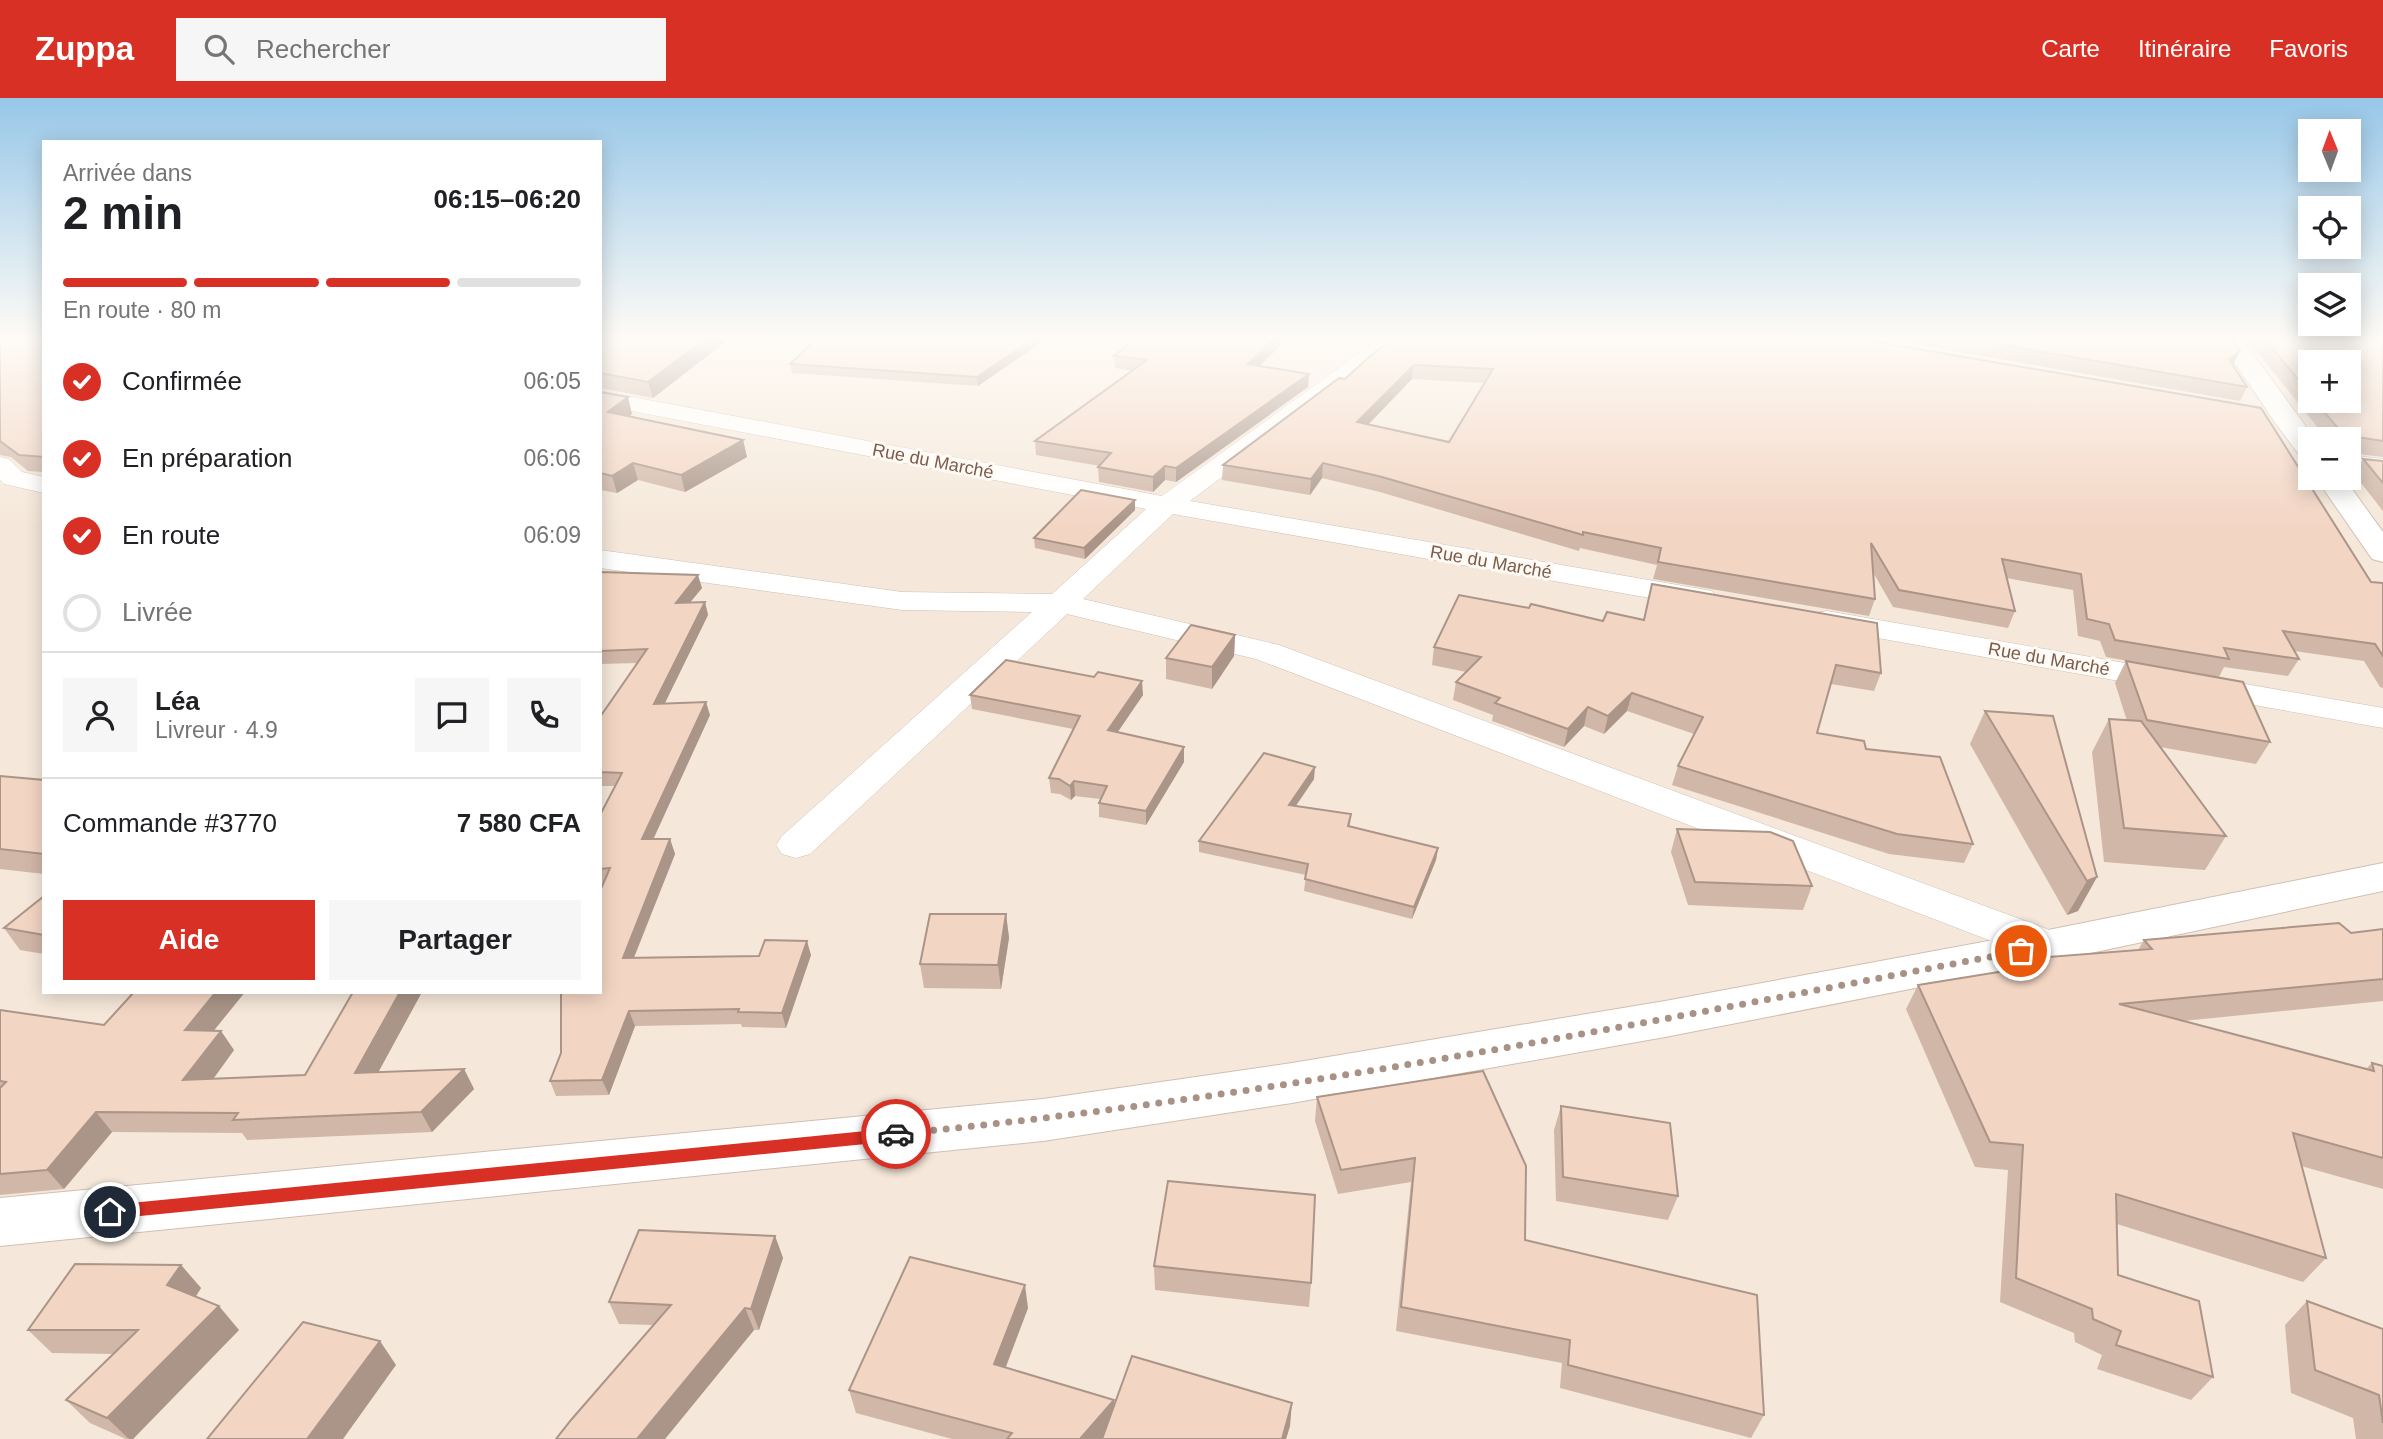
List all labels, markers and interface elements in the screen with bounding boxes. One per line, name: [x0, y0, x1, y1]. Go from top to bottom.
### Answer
search box: [176, 18, 666, 81]
text: Zuppa: [35, 30, 134, 67]
icon: search: [200, 30, 238, 68]
text: Rechercher: [256, 34, 390, 64]
text: Carte: [2041, 35, 2100, 62]
text: Itinéraire: [2138, 35, 2231, 62]
text: Favoris: [2269, 35, 2348, 62]
north arrow: [2298, 119, 2361, 182]
map controls: [2298, 119, 2361, 490]
text: Arrivée dans: [63, 160, 192, 186]
text: 06:15–06:20: [434, 184, 581, 214]
text: 2 min: [63, 187, 183, 239]
button: locate: [2298, 196, 2361, 259]
button: layers: [2298, 273, 2361, 336]
text: En route · 80 m: [63, 297, 222, 323]
button: +: [2298, 350, 2361, 413]
icon: check: [63, 363, 101, 401]
text: Confirmée: [122, 366, 242, 396]
text: 06:05: [523, 368, 581, 394]
button: −: [2298, 427, 2361, 490]
street label: Rue du Marché: [871, 439, 995, 483]
icon: check: [63, 440, 101, 478]
text: En préparation: [122, 443, 293, 473]
text: 06:06: [523, 445, 581, 471]
icon: check: [63, 517, 101, 555]
text: En route: [122, 520, 220, 550]
text: 06:09: [523, 522, 581, 548]
street label: Rue du Marché: [1429, 541, 1553, 583]
text: Livrée: [122, 597, 193, 627]
street label: Rue du Marché: [1987, 638, 2111, 680]
button: person: [63, 678, 137, 752]
button: chat: [415, 678, 489, 752]
button: phone: [507, 678, 581, 752]
text: Léa: [155, 686, 200, 716]
text: Livreur · 4.9: [155, 717, 278, 743]
text: Commande #3770: [63, 808, 277, 838]
text: 7 580 CFA: [457, 808, 581, 838]
button: Aide: [63, 900, 315, 980]
button: Partager: [329, 900, 581, 980]
pin: [1991, 921, 2051, 981]
icon: bag: [2002, 932, 2040, 970]
courier: [861, 1099, 931, 1169]
icon: car: [877, 1115, 915, 1153]
pin: [80, 1182, 140, 1242]
icon: home: [91, 1193, 129, 1231]

